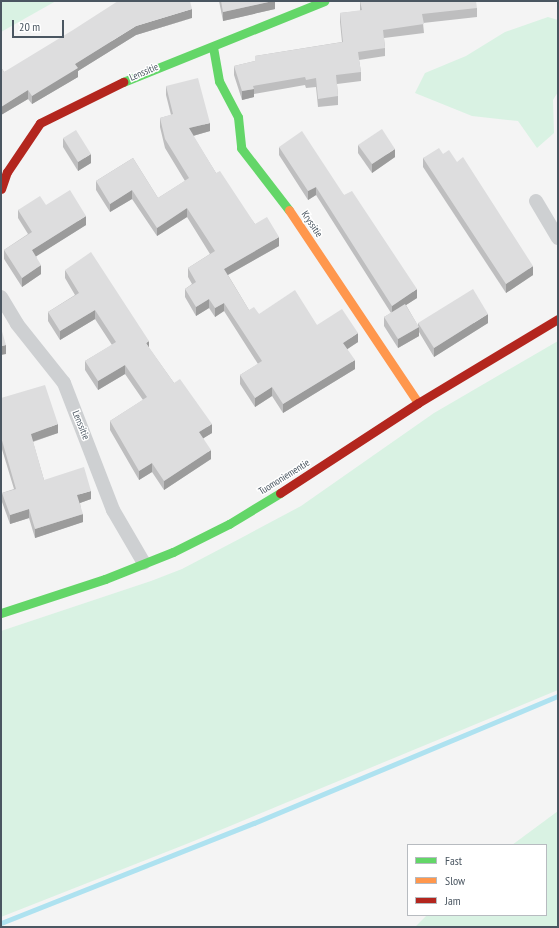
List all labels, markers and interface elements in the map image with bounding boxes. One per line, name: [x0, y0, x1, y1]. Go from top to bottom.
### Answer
scale bar: [14, 12, 66, 38]
text: 20 m: [19, 19, 40, 34]
street label: Lenssitie: [128, 61, 160, 83]
street label: Kryssitie: [299, 209, 325, 239]
street label: Lenssitie: [70, 409, 92, 441]
street label: Tuomoniementie: [256, 457, 312, 497]
legend: [407, 844, 547, 916]
text: Fast: [445, 853, 462, 868]
text: Slow: [445, 873, 465, 888]
text: Jam: [445, 893, 461, 908]

